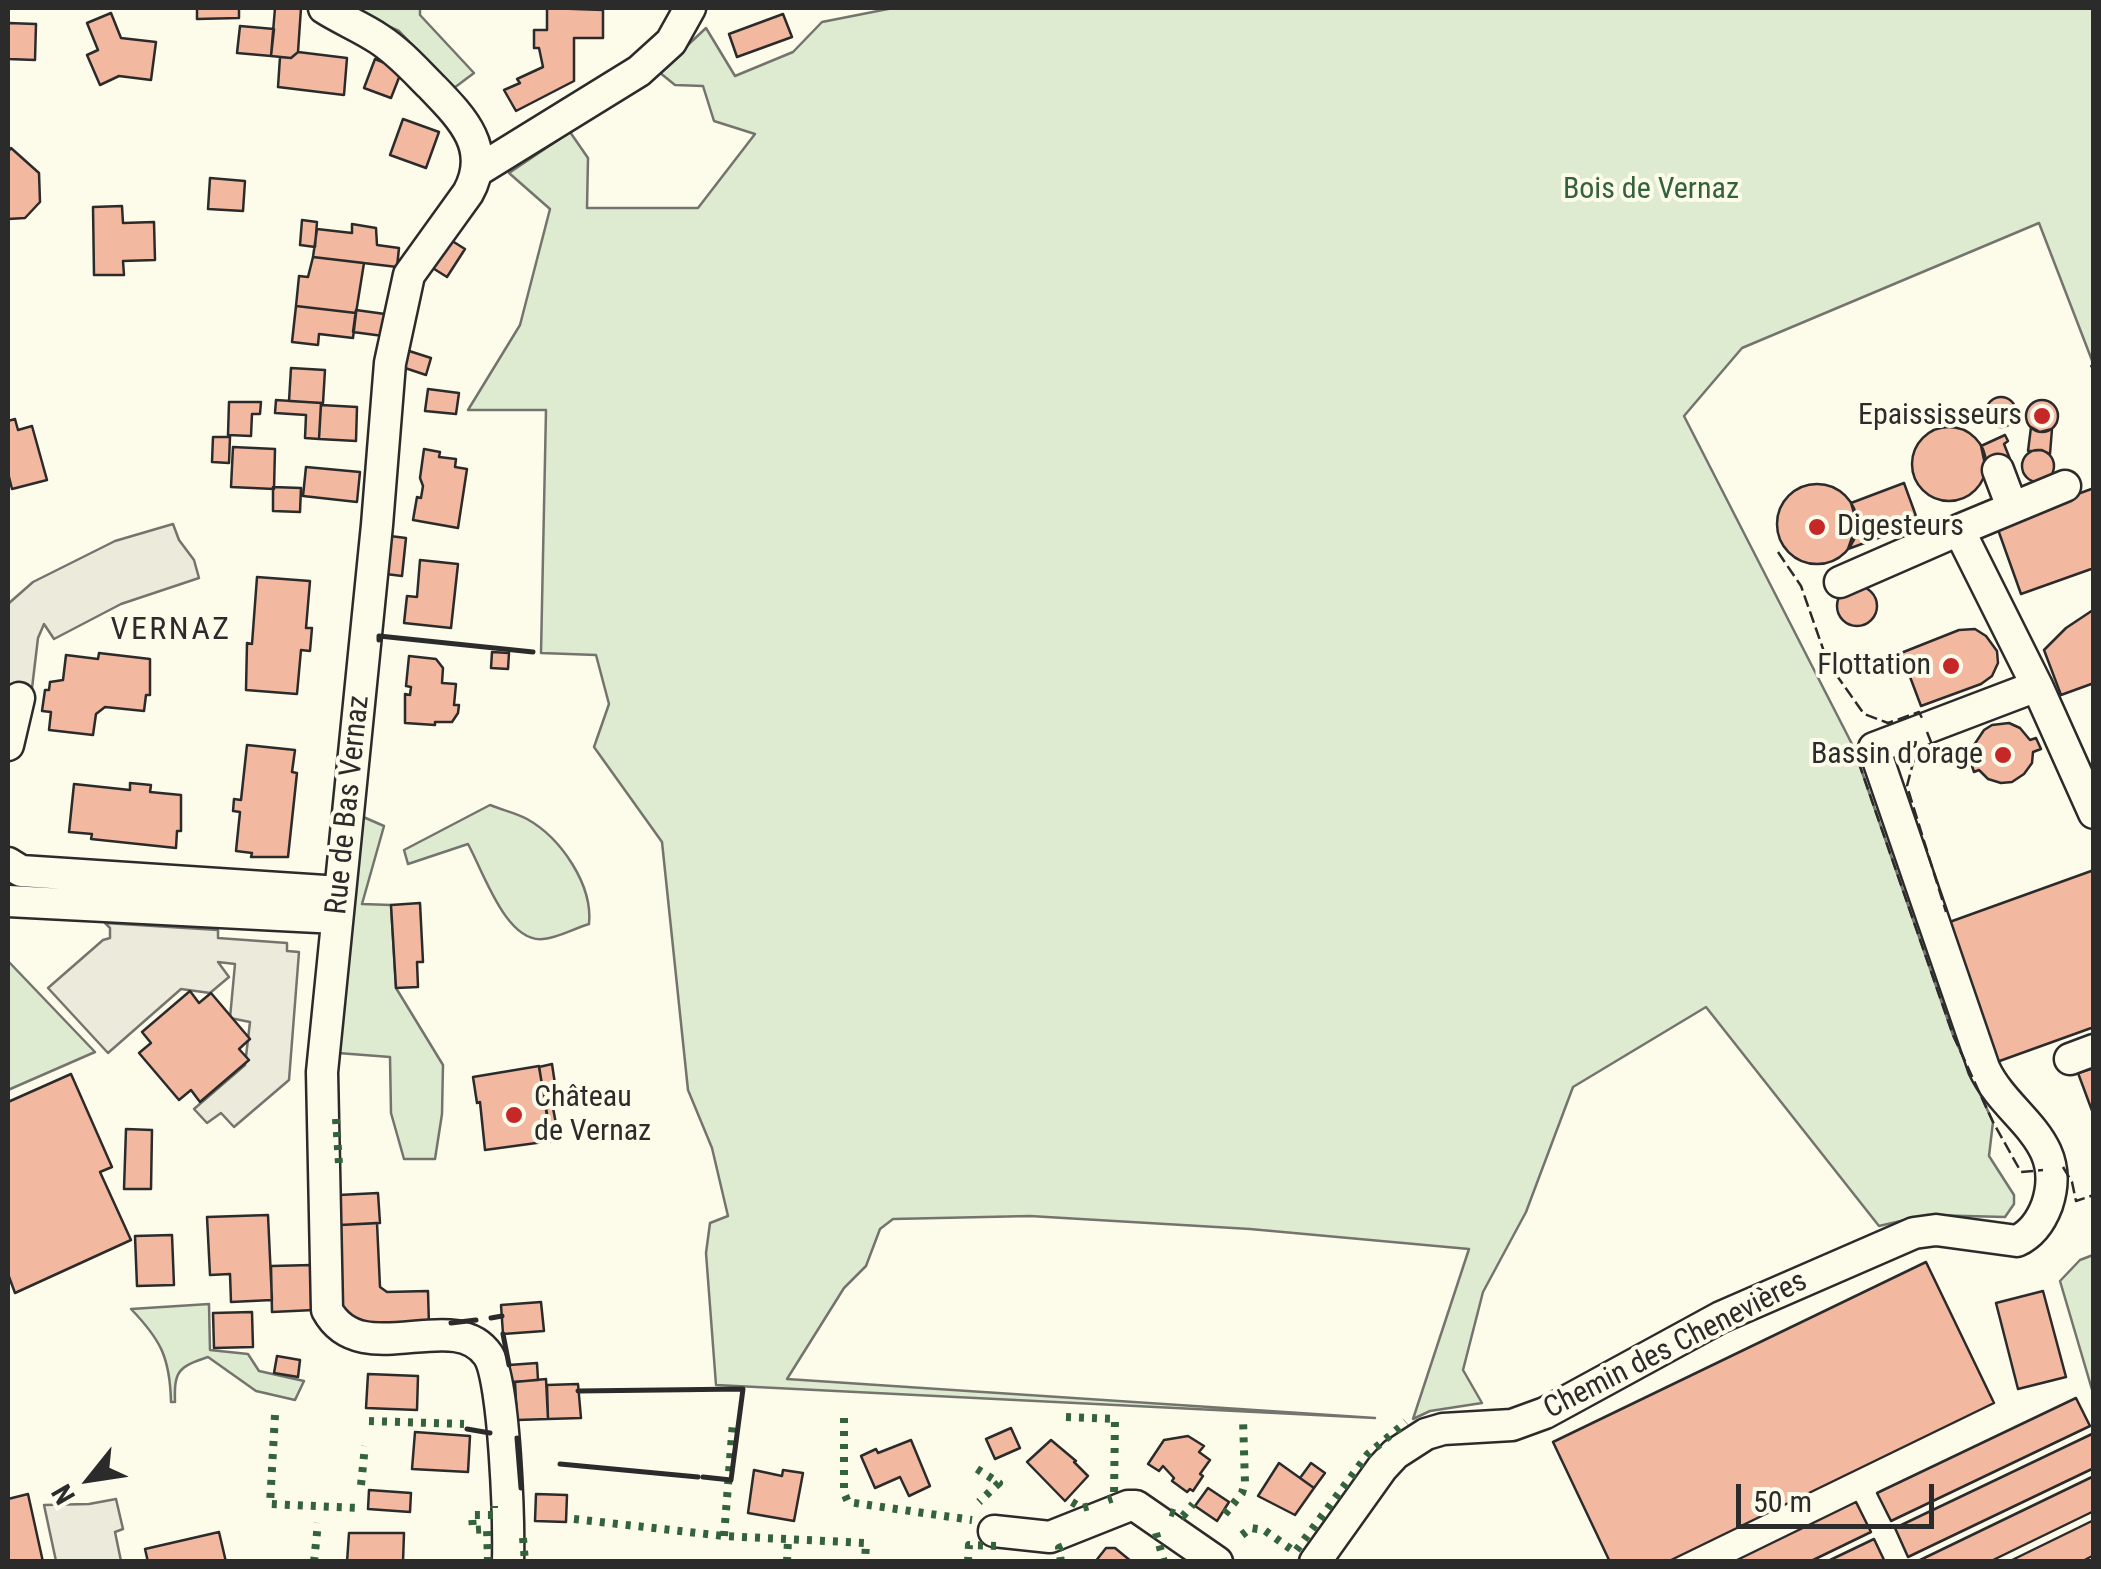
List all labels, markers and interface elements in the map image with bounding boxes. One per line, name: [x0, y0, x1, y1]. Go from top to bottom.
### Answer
park label: Bois de Vernaz: [1563, 172, 1739, 208]
place label: Epaississeurs: [1858, 398, 2022, 434]
marker: Epaississeurs: [2031, 405, 2053, 427]
place label: Digesteurs: [1837, 509, 1964, 545]
marker: Digesteurs: [1806, 516, 1828, 538]
district label: VERNAZ: [110, 612, 232, 650]
place label: Flottation: [1817, 648, 1931, 684]
marker: Flottation: [1940, 655, 1962, 677]
street label: Rue de Bas Vernaz: [320, 694, 378, 916]
place label: Bassin d’orage: [1811, 737, 1983, 773]
marker: Bassin d’orage: [1992, 744, 2014, 766]
place label: Château de Vernaz: [534, 1080, 651, 1150]
marker: Château de Vernaz: [503, 1104, 525, 1126]
street label: Chemin des Chenevières: [1538, 1264, 1814, 1428]
north arrow: [40, 1429, 140, 1529]
scale bar: [1741, 1464, 1938, 1526]
text: N: [45, 1479, 82, 1510]
text: 50 m: [1753, 1484, 1812, 1519]

